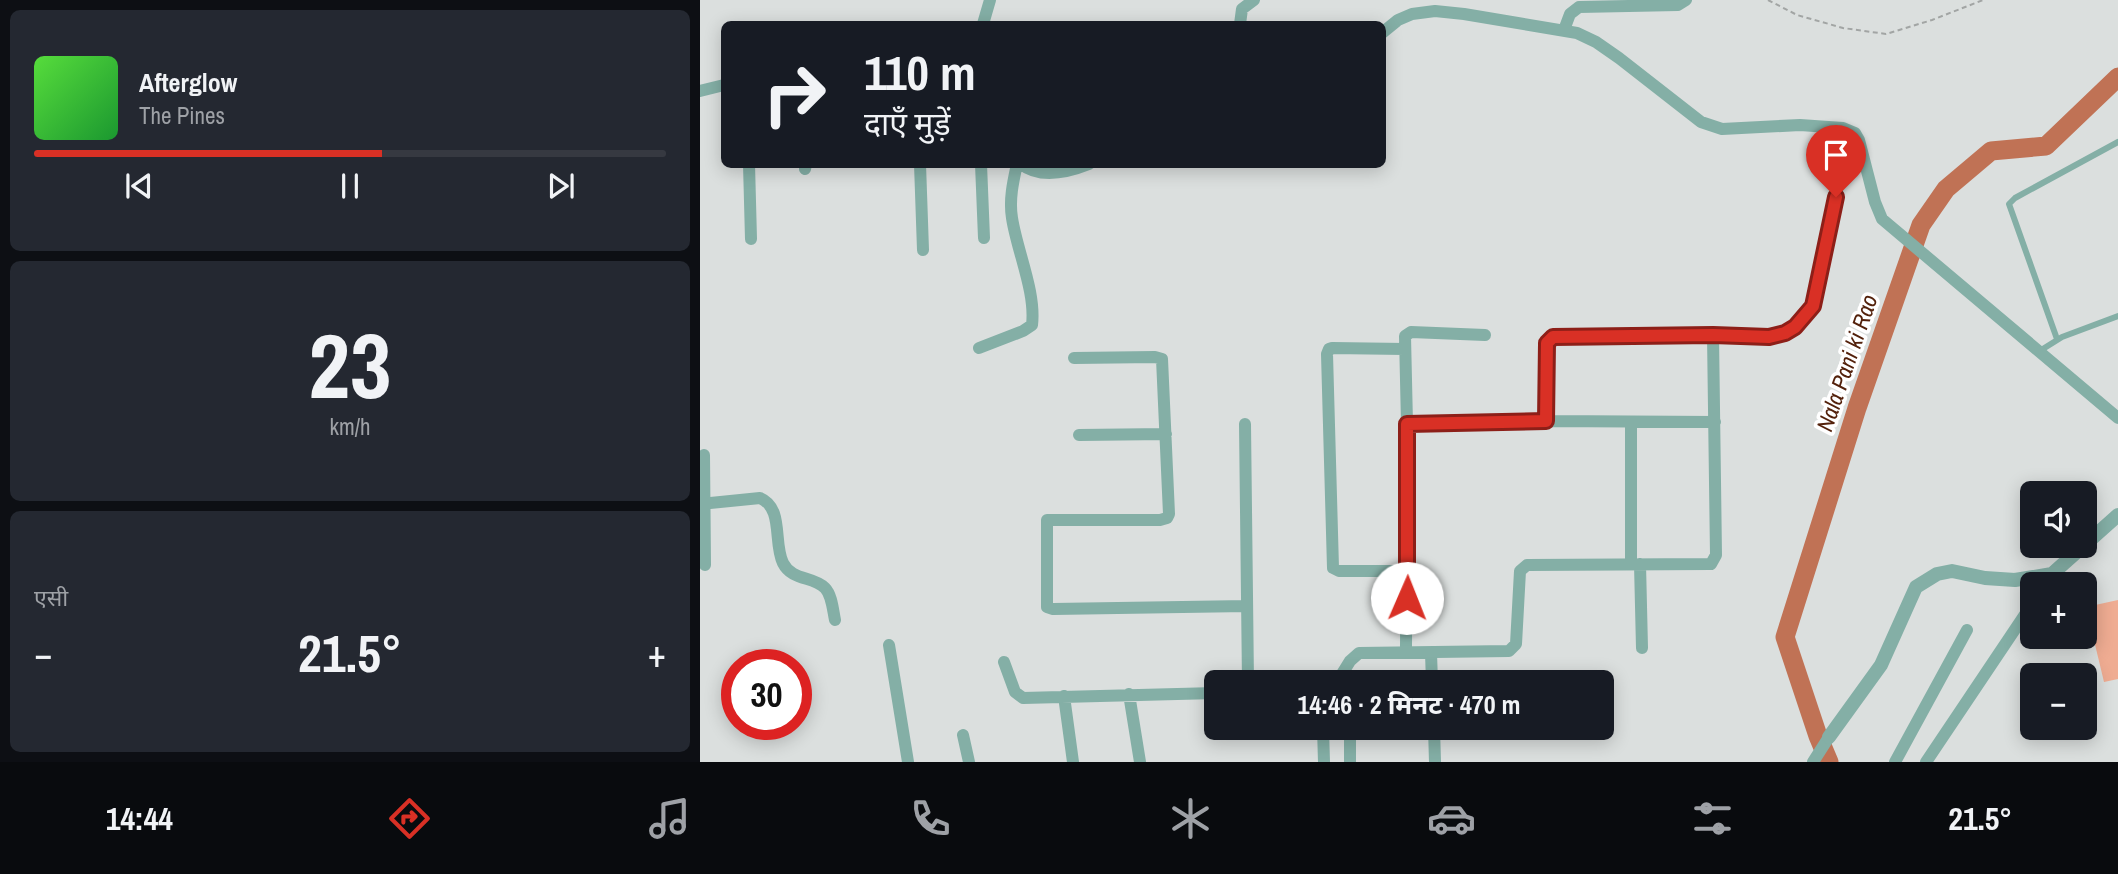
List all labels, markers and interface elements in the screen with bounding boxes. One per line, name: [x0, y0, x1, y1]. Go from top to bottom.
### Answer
text: 110 m: [864, 39, 976, 105]
icon: right: [749, 49, 840, 140]
text: Afterglow: [139, 65, 237, 100]
text: The Pines: [139, 100, 225, 131]
text: दाएँ मुड़ें: [864, 102, 951, 145]
pin: [1806, 125, 1866, 197]
icon: arrive: [1817, 136, 1855, 174]
icon: previous: [120, 167, 158, 205]
icon: pause: [331, 167, 369, 205]
icon: next: [542, 167, 580, 205]
water label: Nala Pani ki Rao: [1809, 290, 1884, 435]
text: 23: [309, 304, 392, 426]
text: km/h: [330, 411, 370, 442]
map controls: [2020, 481, 2097, 740]
button: sound: [2020, 481, 2097, 558]
position arrow: [1370, 561, 1444, 635]
button: +: [2020, 572, 2097, 649]
text: एसी: [34, 582, 68, 613]
text: 21.5°: [298, 618, 402, 688]
text: −: [34, 628, 52, 679]
text: +: [648, 628, 666, 679]
speed limit sign: 30: [721, 649, 812, 740]
button: −: [2020, 663, 2097, 740]
text: 14:46 · 2 मिनट · 470 m: [1298, 687, 1520, 722]
icon: directions: [385, 794, 434, 843]
icon: music: [645, 794, 694, 843]
icon: phone: [906, 794, 955, 843]
icon: climate: [1166, 794, 1215, 843]
icon: car: [1427, 794, 1476, 843]
icon: filters: [1688, 794, 1737, 843]
text: 14:44: [106, 797, 173, 840]
text: 21.5°: [1948, 797, 2012, 840]

